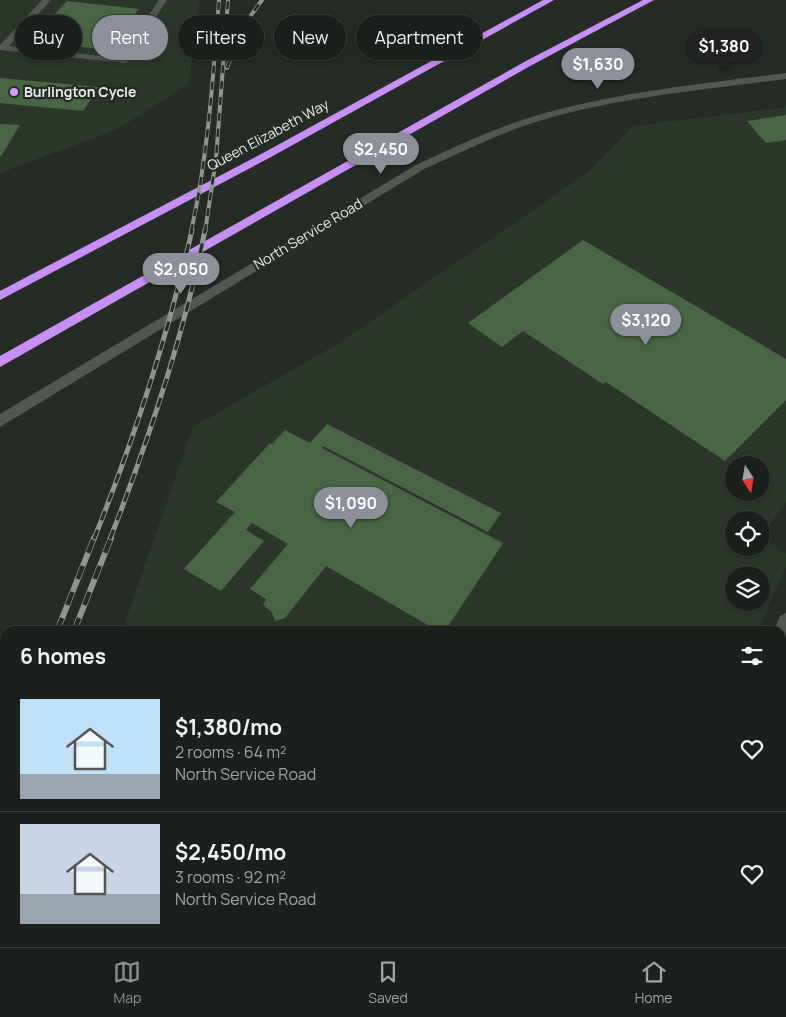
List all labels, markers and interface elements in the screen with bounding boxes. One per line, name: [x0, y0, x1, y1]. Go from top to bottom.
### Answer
chip: Buy: [15, 15, 82, 60]
chip: Rent: [92, 15, 168, 60]
chip: Filters: [178, 15, 264, 60]
chip: New: [274, 15, 346, 60]
chip: Apartment: [356, 15, 482, 60]
pin: $1,380: [683, 30, 765, 72]
text: $1,380: [699, 35, 749, 57]
pin: $1,630: [557, 48, 639, 90]
text: $1,630: [572, 53, 624, 75]
place label: Burlington Cycle: [24, 82, 136, 101]
marker: Burlington Cycle: [8, 86, 20, 98]
street label: Queen Elizabeth Way: [204, 94, 333, 175]
pin: $2,450: [340, 132, 422, 175]
text: $2,450: [354, 138, 408, 160]
street label: North Service Road: [250, 194, 366, 274]
pin: $2,050: [140, 252, 222, 295]
text: $2,050: [154, 258, 208, 280]
pin: $3,120: [605, 304, 687, 346]
text: $3,120: [621, 309, 671, 331]
north arrow: [725, 456, 770, 501]
map controls: [725, 456, 770, 611]
pin: $1,090: [310, 486, 392, 529]
text: $1,090: [325, 492, 377, 514]
button: locate: [725, 511, 770, 556]
button: layers: [725, 566, 770, 611]
text: 6 homes: [20, 642, 106, 670]
icon: filters: [738, 642, 766, 670]
text: $1,380/mo: [175, 713, 282, 741]
icon: home: [60, 719, 120, 779]
icon: heart: [738, 735, 766, 763]
text: 2 rooms · 64 m²: [175, 741, 286, 763]
text: North Service Road: [175, 763, 316, 785]
text: $2,450/mo: [175, 838, 286, 866]
icon: home: [60, 844, 120, 904]
icon: heart: [738, 860, 766, 888]
text: 3 rooms · 92 m²: [175, 866, 286, 888]
text: North Service Road: [175, 888, 316, 910]
tab: Map: [113, 958, 141, 1007]
tab: Saved: [368, 958, 408, 1007]
tab: Home: [635, 958, 673, 1007]

